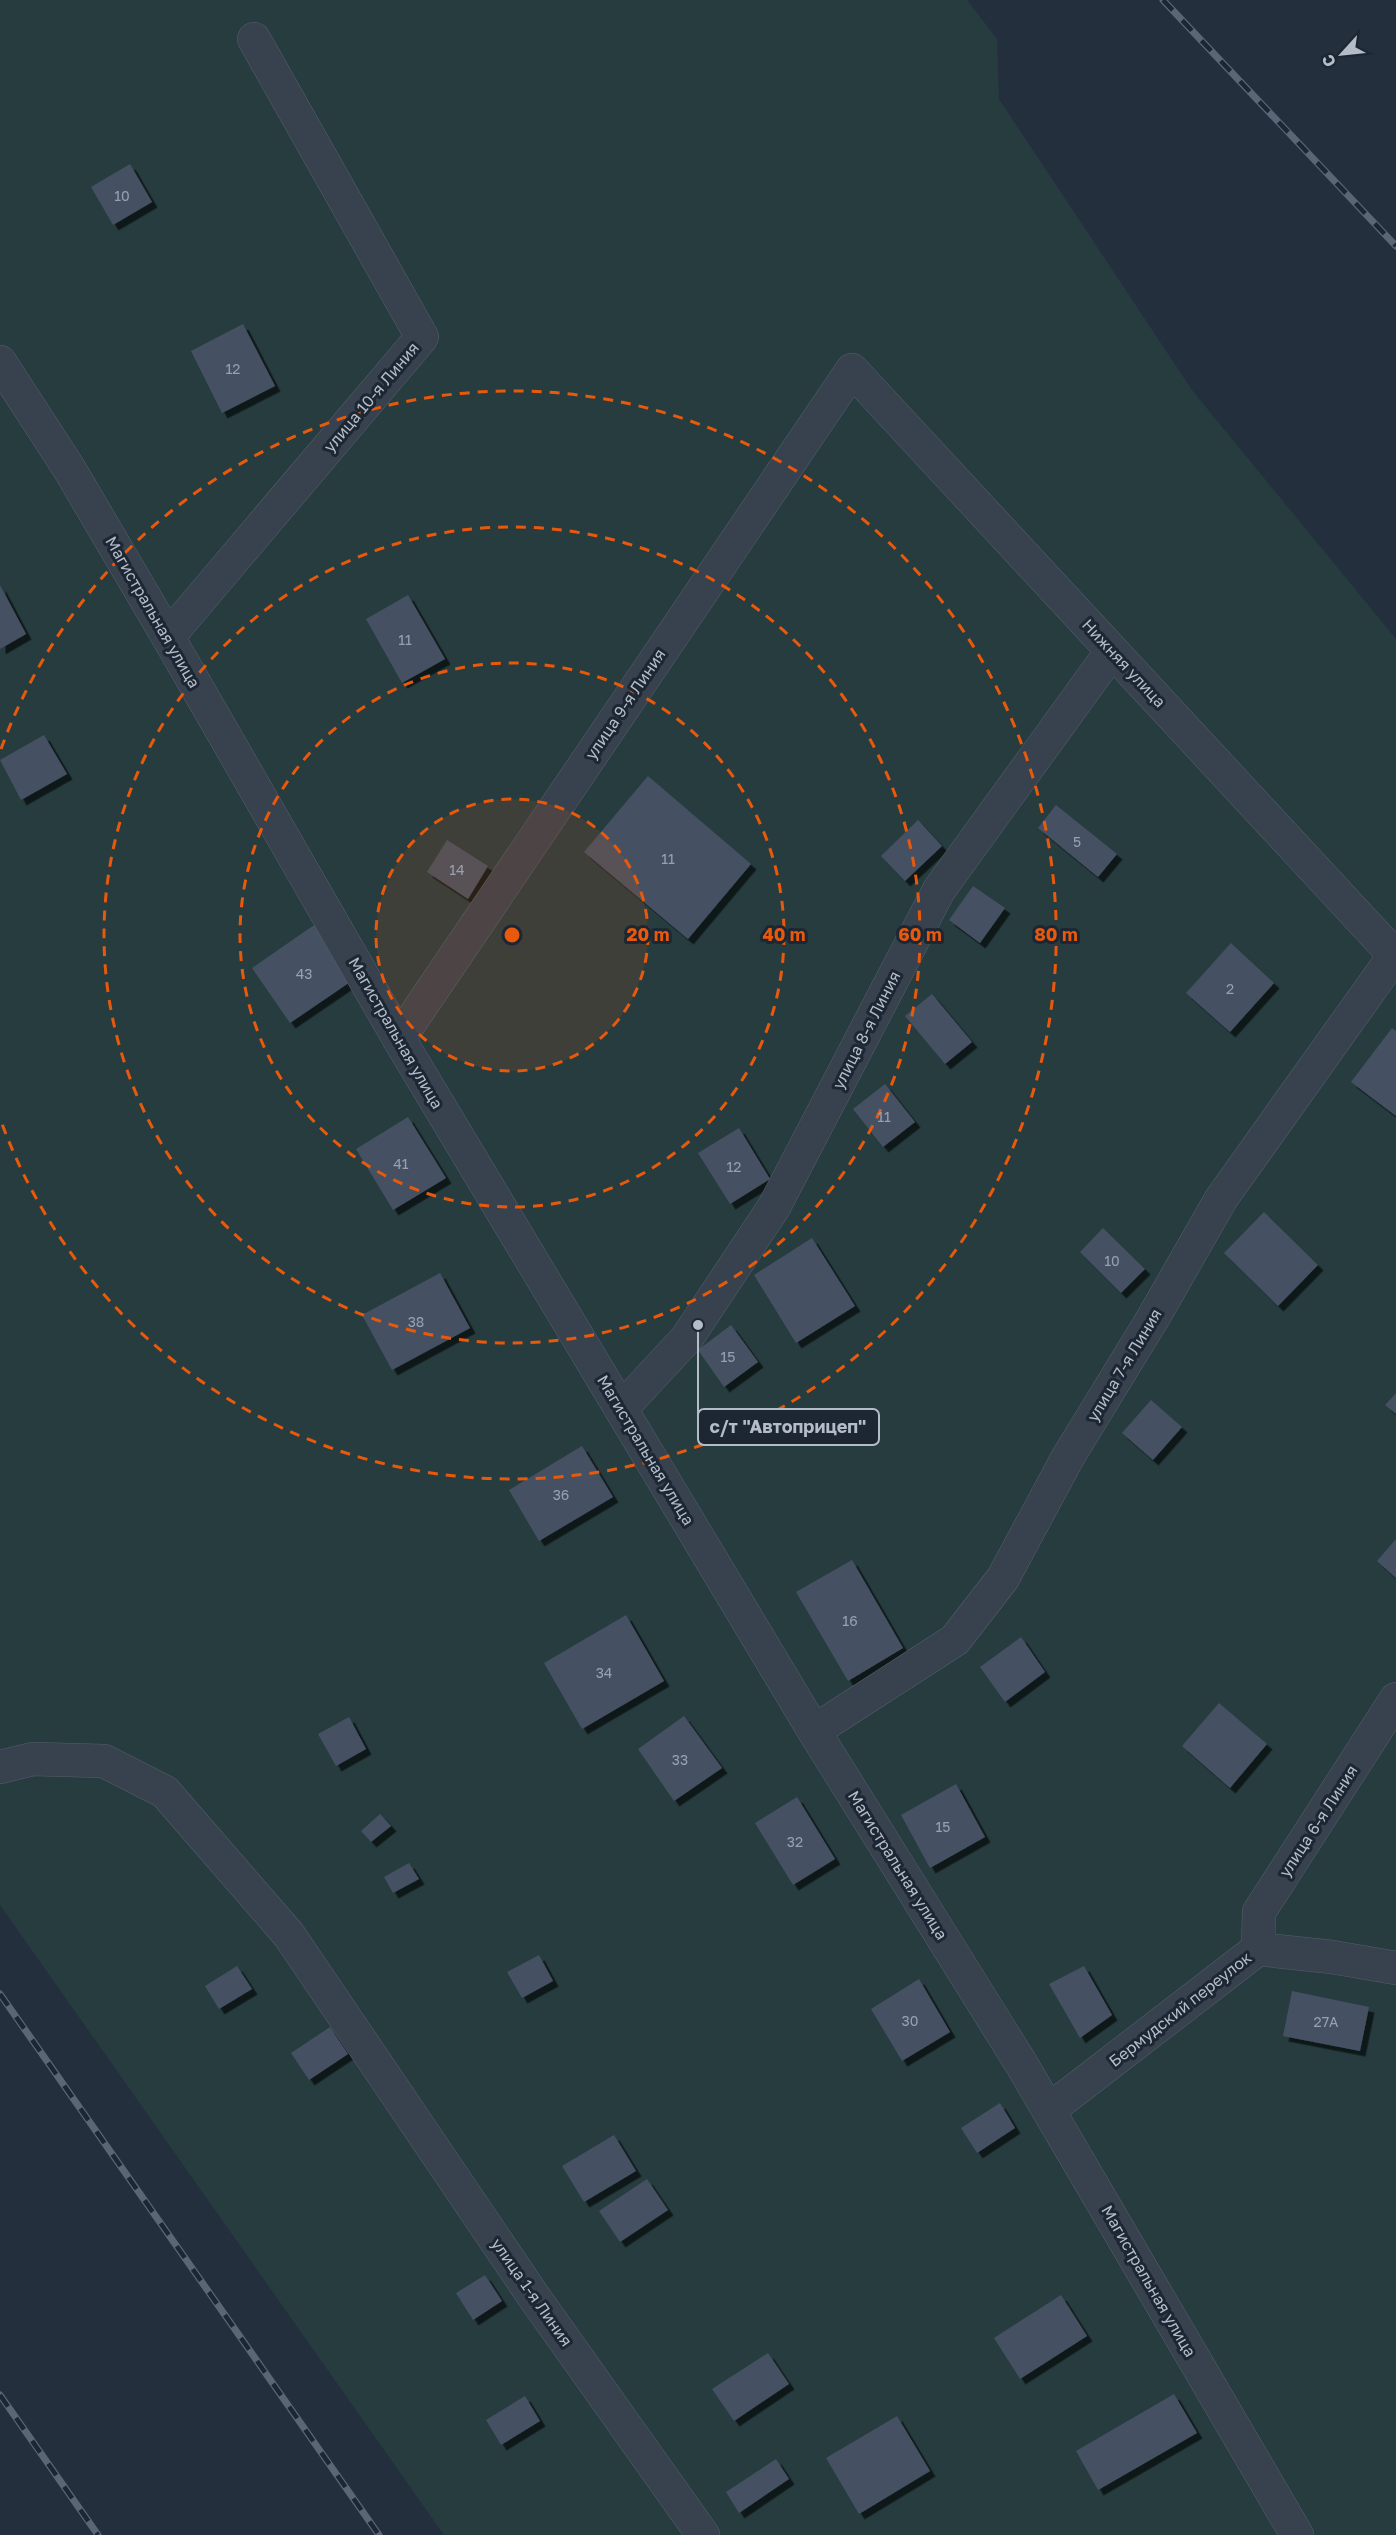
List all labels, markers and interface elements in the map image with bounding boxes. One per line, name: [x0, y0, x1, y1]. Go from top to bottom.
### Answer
north arrow: [1312, 24, 1372, 84]
text: С: [1317, 51, 1340, 70]
house number: 10: [114, 187, 130, 204]
street label: улица 10-я Линия: [319, 338, 423, 456]
house number: 12: [226, 360, 240, 377]
street label: Магистральная улица: [101, 533, 205, 691]
street label: Нижняя улица: [1078, 615, 1170, 711]
house number: 11: [398, 631, 412, 648]
street label: улица 9-я Линия: [580, 645, 670, 763]
house number: 5: [1073, 833, 1081, 850]
house number: 11: [661, 850, 675, 867]
house number: 14: [449, 861, 465, 878]
text: 20 m: [627, 923, 669, 945]
text: 40 m: [762, 923, 806, 945]
text: 60 m: [898, 923, 942, 945]
text: 80 m: [1034, 923, 1078, 945]
centre of rings: [502, 925, 522, 945]
street label: Магистральная улица: [344, 954, 448, 1112]
house number: 43: [296, 965, 312, 982]
street label: улица 8-я Линия: [828, 968, 904, 1092]
house number: 2: [1226, 980, 1234, 997]
house number: 11: [877, 1108, 891, 1125]
house number: 41: [393, 1155, 409, 1172]
house number: 12: [727, 1158, 741, 1175]
house number: 10: [1104, 1252, 1120, 1269]
street label: улица 7-я Линия: [1082, 1305, 1166, 1425]
house number: 38: [408, 1313, 424, 1330]
house number: 15: [721, 1348, 735, 1365]
street label: Магистральная улица: [593, 1371, 699, 1529]
callout: с/т "Автоприцеп": [698, 1409, 879, 1445]
text: с/т "Автоприцеп": [710, 1415, 866, 1437]
house number: 36: [553, 1486, 569, 1503]
house number: 16: [842, 1612, 858, 1629]
house number: 34: [596, 1664, 612, 1681]
house number: 33: [672, 1751, 688, 1768]
street label: улица 6-я Линия: [1274, 1761, 1362, 1881]
street label: Магистральная улица: [844, 1787, 952, 1943]
house number: 15: [936, 1818, 950, 1835]
house number: 32: [787, 1833, 803, 1850]
street label: Бермудский переулок: [1105, 1947, 1255, 2071]
house number: 30: [902, 2012, 918, 2029]
house number: 27А: [1314, 2013, 1339, 2030]
street label: Магистральная улица: [1097, 2202, 1201, 2360]
street label: улица 1-я Линия: [487, 2234, 577, 2350]

